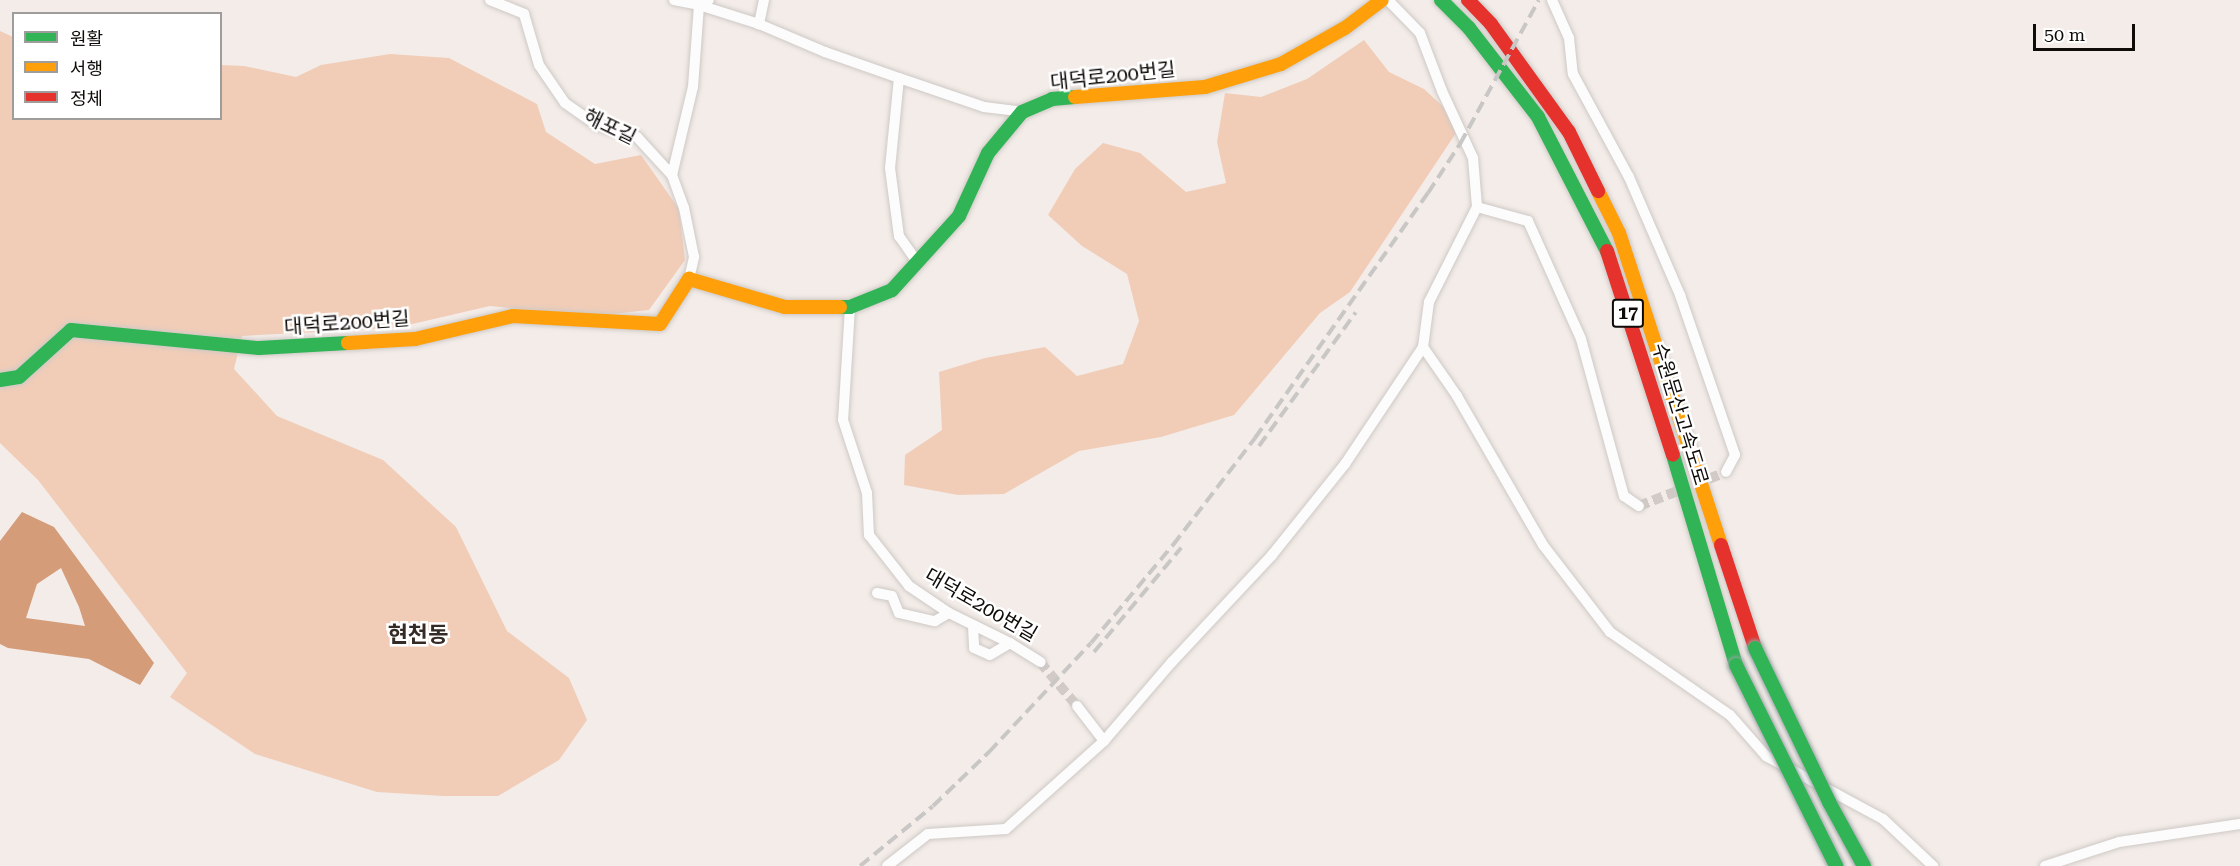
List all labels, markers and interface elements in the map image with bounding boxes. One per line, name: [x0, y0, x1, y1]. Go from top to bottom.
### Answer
legend: [12, 12, 222, 120]
scale bar: [2036, 12, 2138, 50]
text: 50 m: [2044, 24, 2085, 45]
text: 원활: [70, 28, 103, 49]
text: 서행: [70, 58, 103, 79]
street label: 대덕로200번길: [1049, 58, 1177, 94]
text: 정체: [70, 88, 103, 109]
street label: 해포길: [580, 104, 640, 150]
road number: 17: [1612, 298, 1644, 328]
street label: 대덕로200번길: [284, 307, 410, 339]
street label: 수원문산고속도로: [1647, 340, 1713, 488]
street label: 대덕로200번길: [921, 563, 1041, 647]
district label: 현천동: [388, 622, 448, 648]

